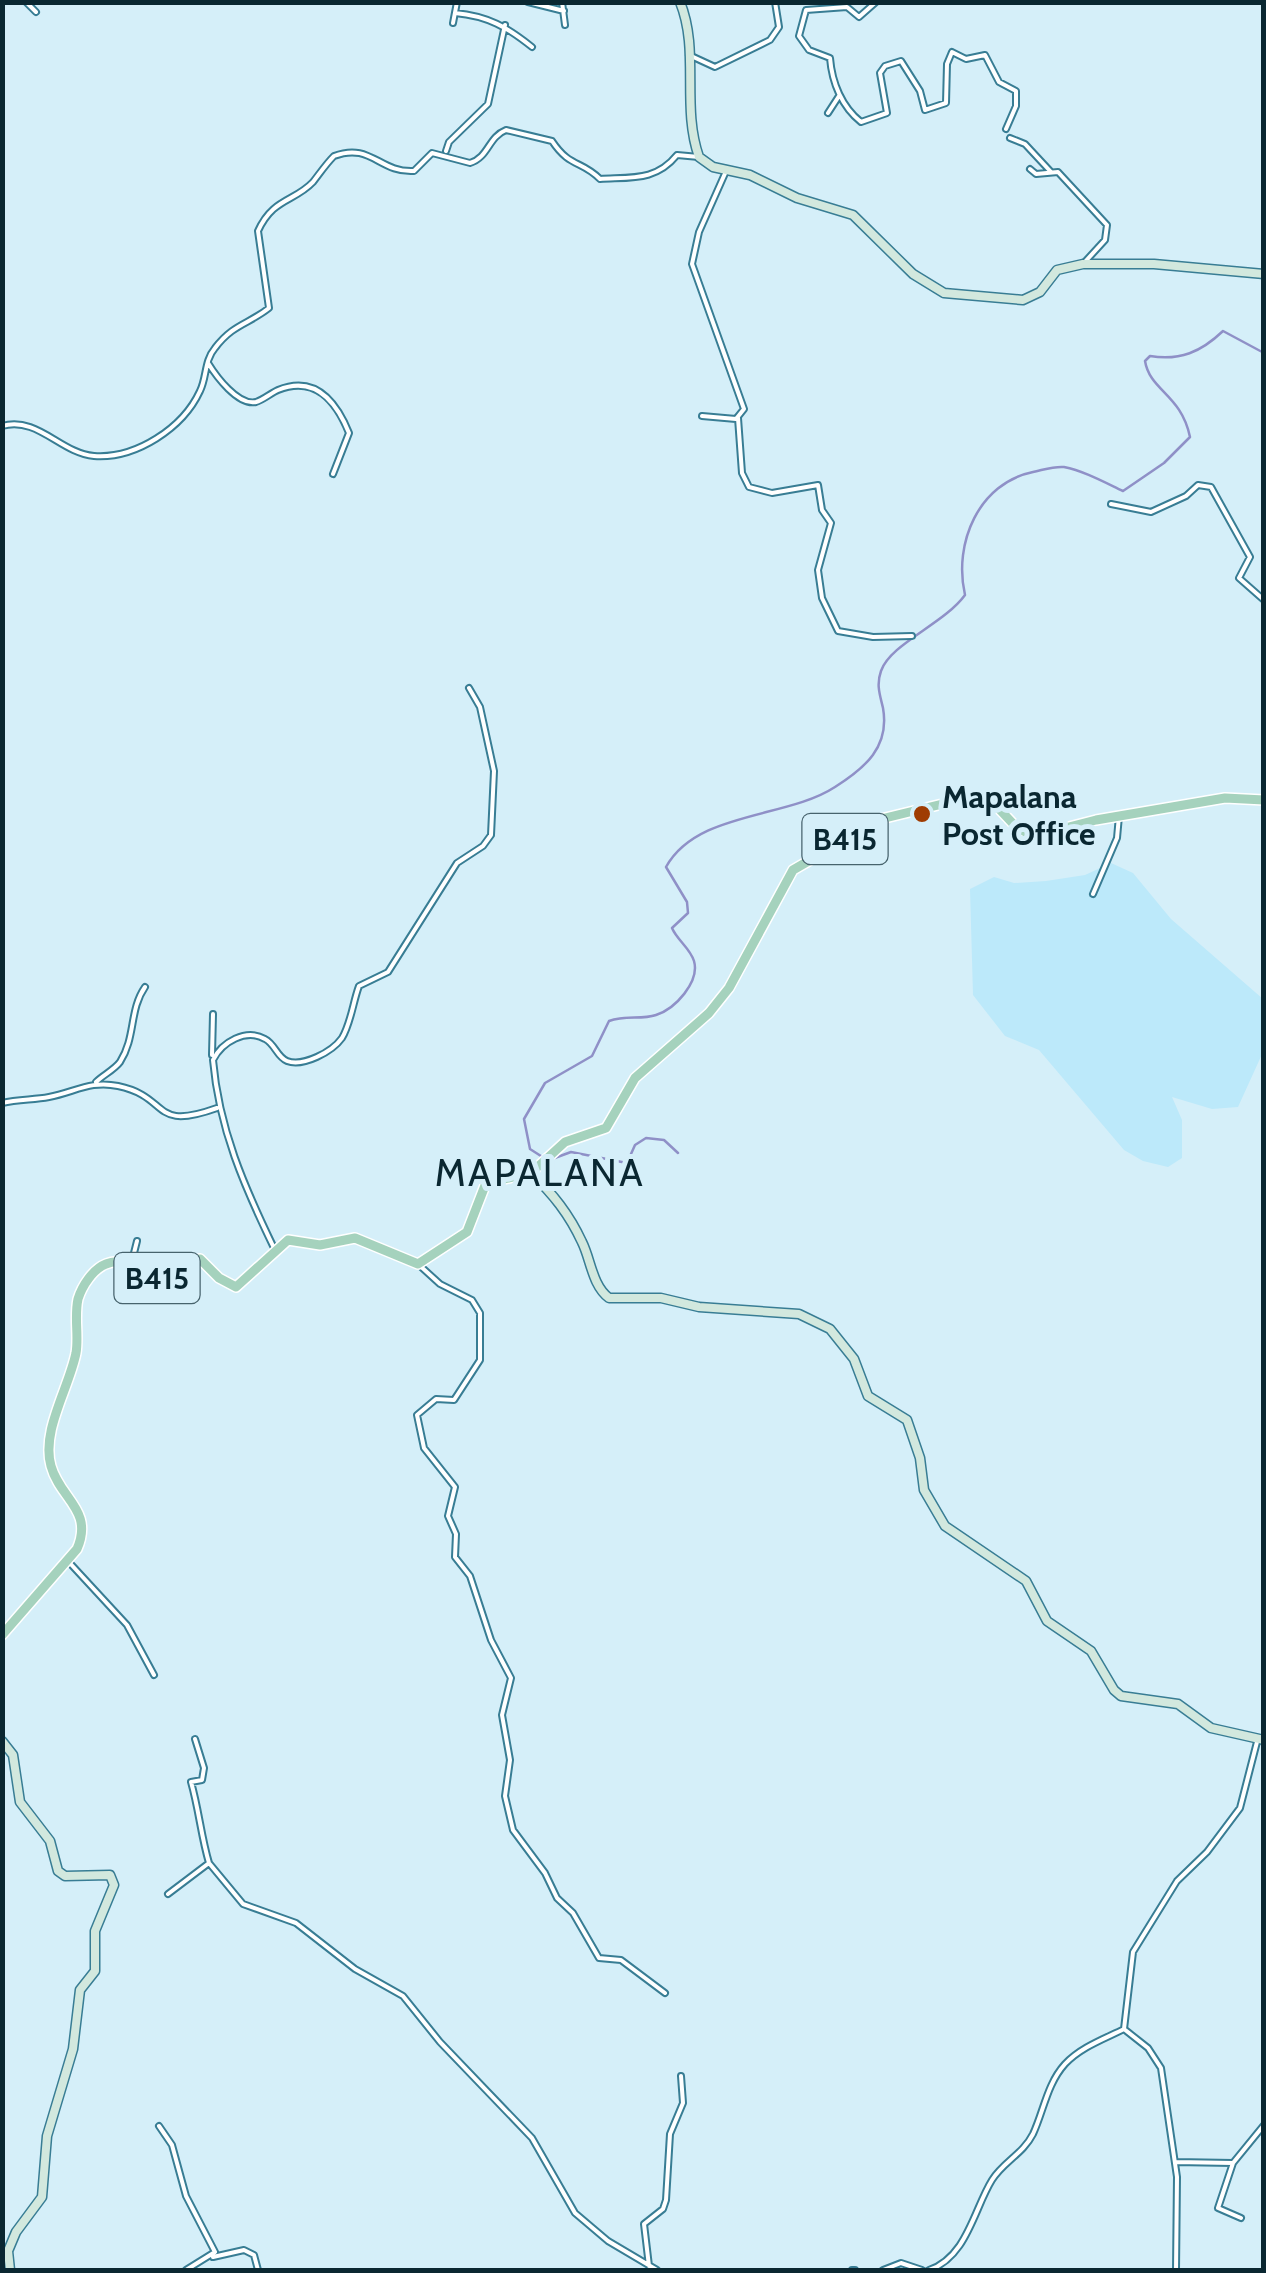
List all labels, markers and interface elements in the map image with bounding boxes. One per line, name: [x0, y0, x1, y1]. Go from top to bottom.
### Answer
place label: Mapalana Post Office: [942, 777, 1096, 853]
marker: Mapalana Post Office: [911, 803, 933, 825]
road number: B415: [802, 814, 888, 864]
district label: MAPALANA: [435, 1149, 645, 1196]
road number: B415: [114, 1253, 200, 1303]

